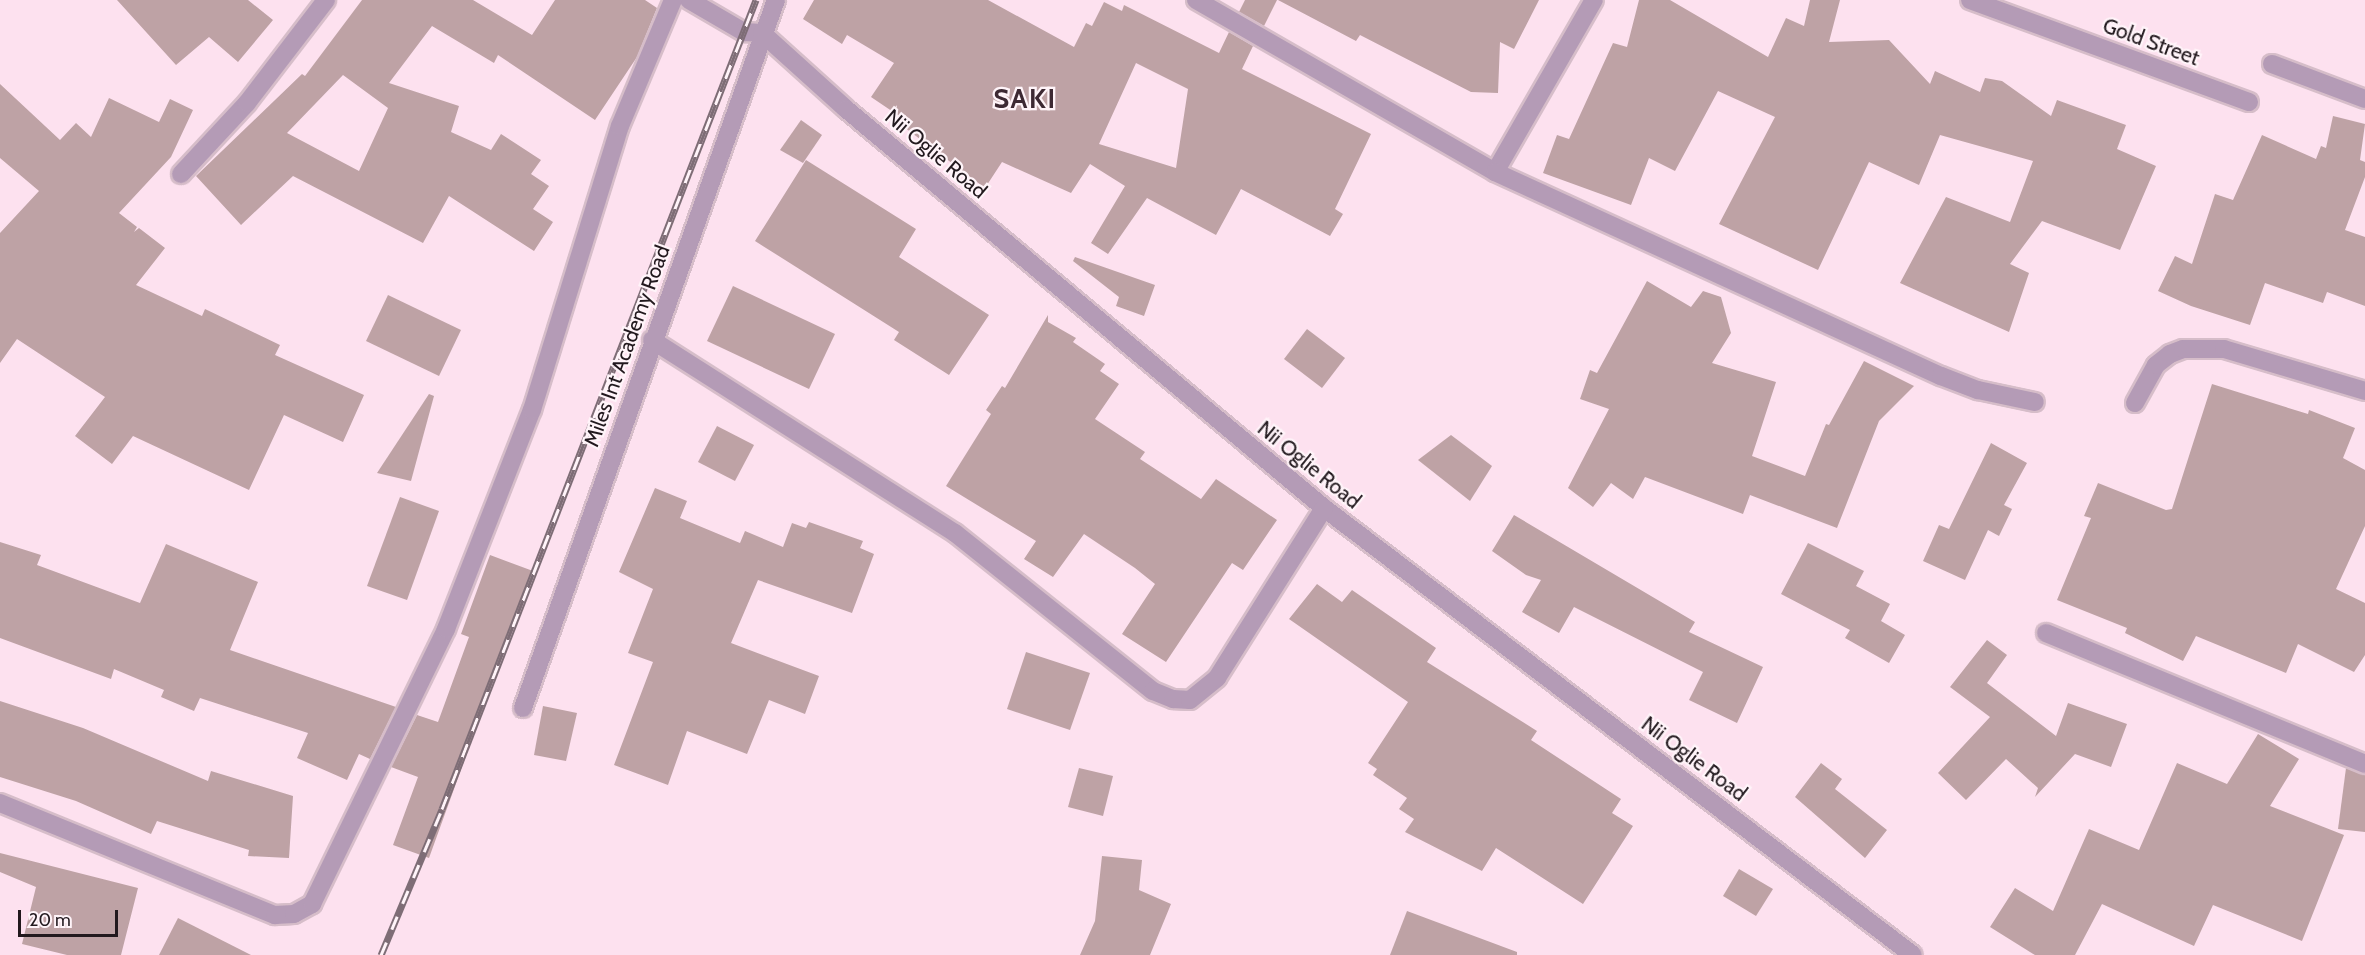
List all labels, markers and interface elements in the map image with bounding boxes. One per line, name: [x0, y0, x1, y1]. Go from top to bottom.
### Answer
street label: Gold Street: [2099, 13, 2203, 71]
district label: SAKI: [993, 83, 1057, 115]
street label: Nii Oglie Road: [880, 104, 992, 204]
street label: Miles Int Academy Road: [579, 242, 675, 450]
street label: Nii Oglie Road: [1252, 416, 1366, 514]
street label: Nii Oglie Road: [1636, 711, 1752, 807]
scale bar: [21, 898, 122, 936]
text: 20 m: [29, 909, 71, 931]

